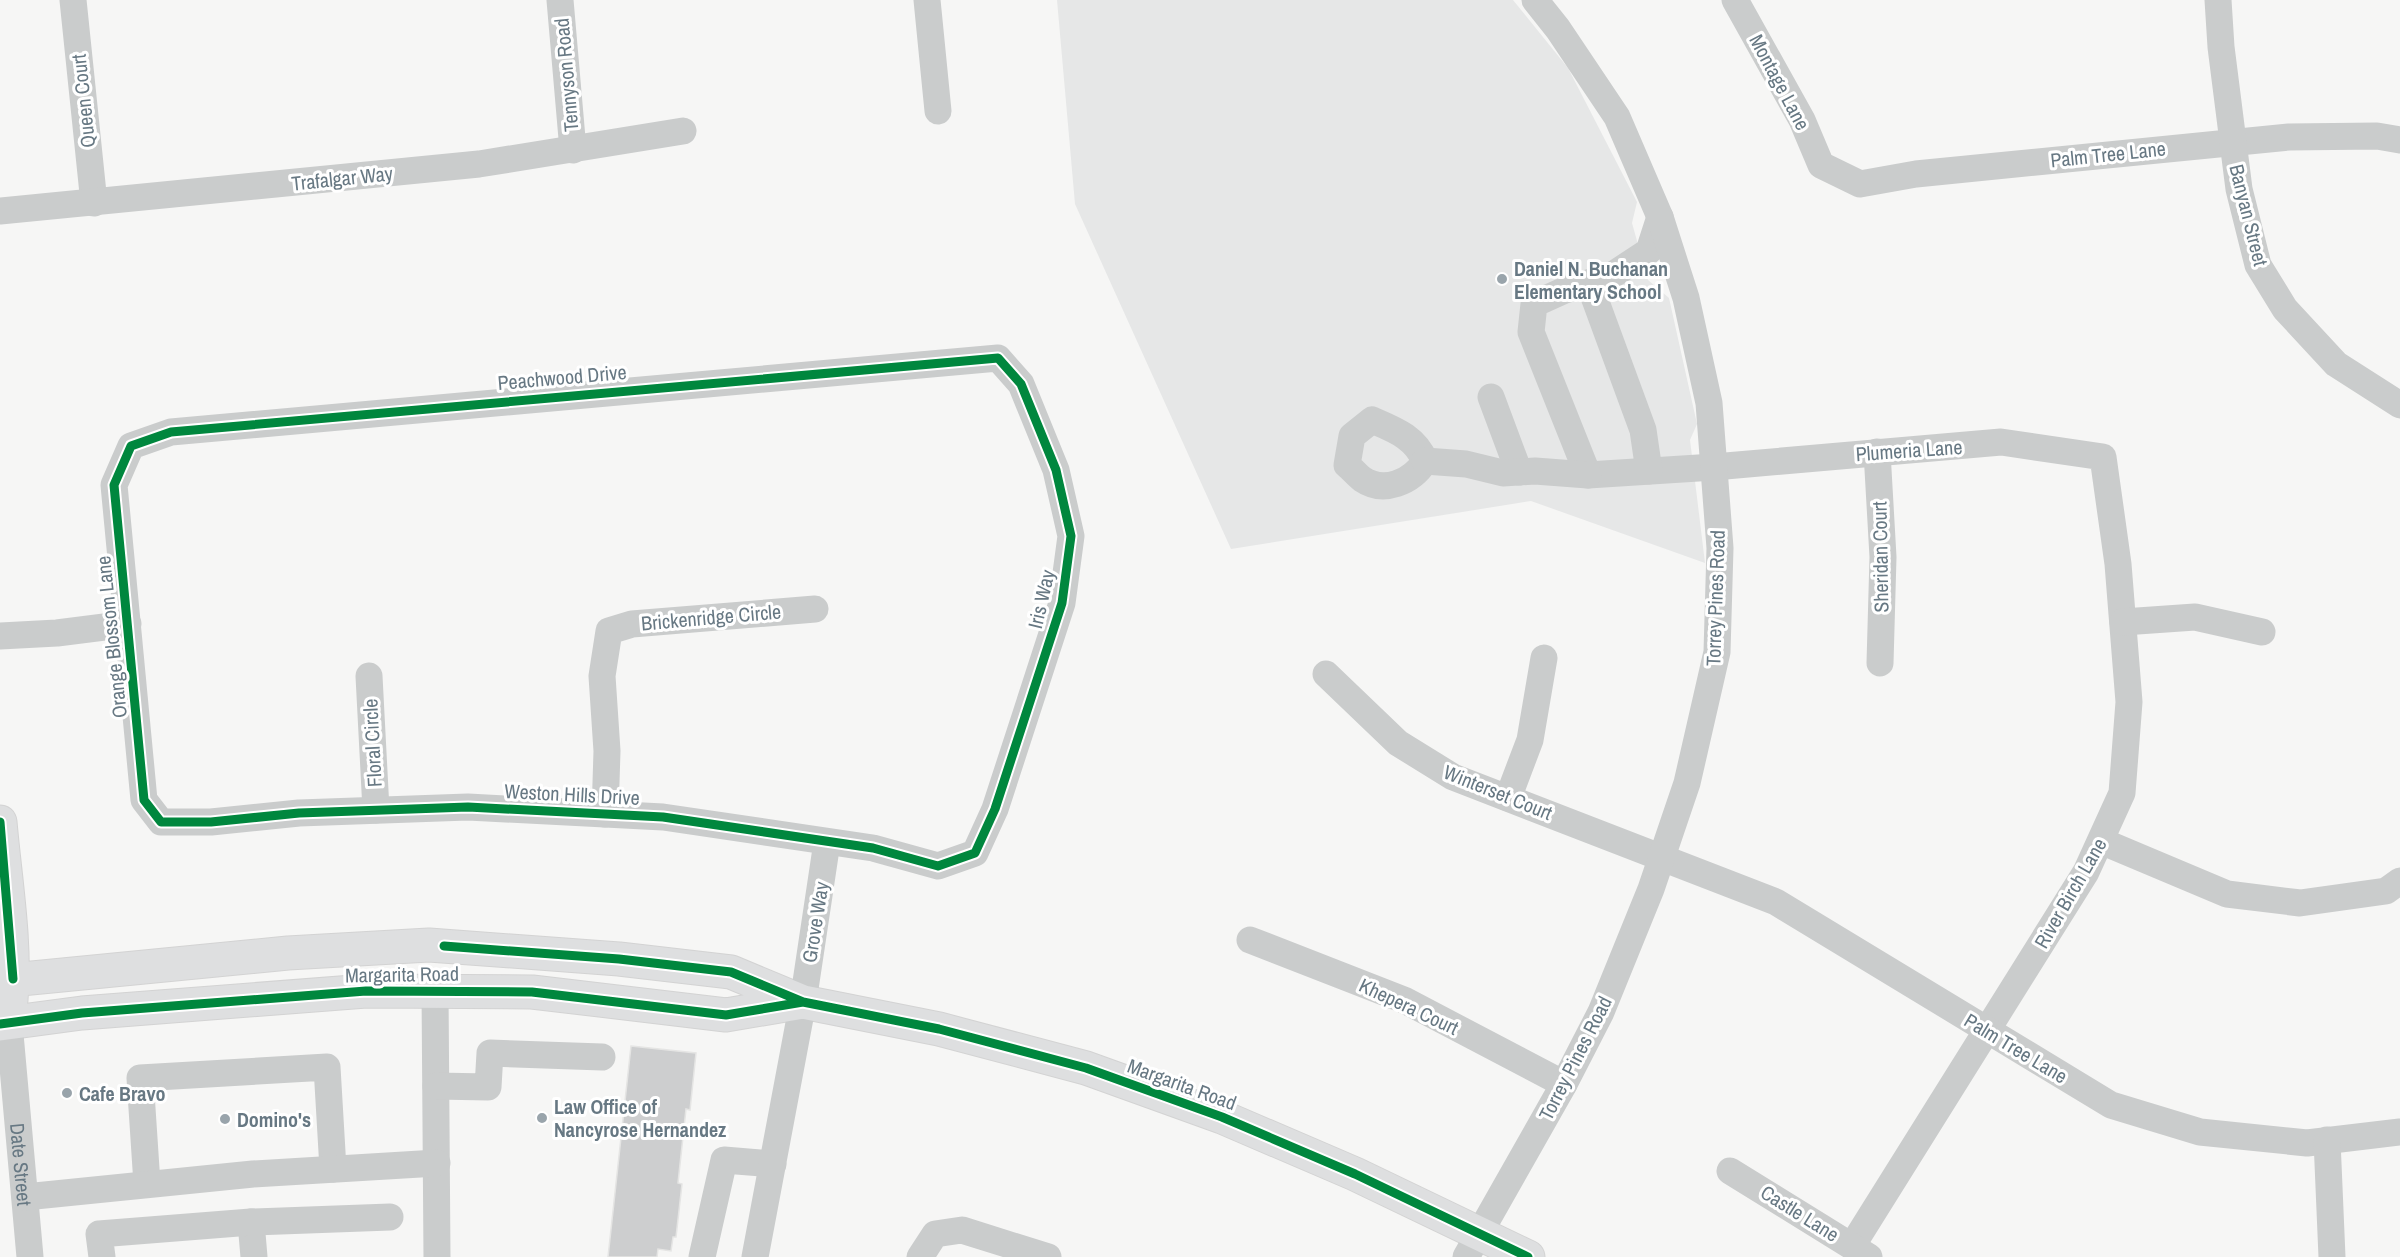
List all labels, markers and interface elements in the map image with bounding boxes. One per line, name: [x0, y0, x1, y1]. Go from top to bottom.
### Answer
street label: Tennyson Road: [548, 17, 584, 133]
street label: Montage Lane: [1743, 29, 1817, 135]
street label: Queen Court: [65, 52, 101, 149]
street label: Palm Tree Lane: [2049, 135, 2167, 173]
street label: Trafalgar Way: [290, 159, 395, 197]
street label: Banyan Street: [2223, 161, 2275, 269]
place label: Daniel N. Buchanan Elementary School: [1514, 255, 1668, 305]
marker: Daniel N. Buchanan Elementary School: [1495, 272, 1509, 286]
street label: Peachwood Drive: [496, 358, 628, 396]
street label: Plumeria Lane: [1855, 433, 1963, 467]
street label: Sheridan Court: [1866, 501, 1894, 613]
street label: Torrey Pines Road: [1699, 530, 1731, 666]
street label: Orange Blossom Lane: [89, 554, 133, 720]
street label: Iris Way: [1021, 566, 1061, 631]
street label: Brickenridge Circle: [640, 597, 782, 637]
street label: Floral Circle: [356, 698, 388, 788]
street label: Winterset Court: [1440, 758, 1557, 826]
street label: Weston Hills Drive: [504, 777, 640, 811]
street label: River Birch Lane: [2028, 833, 2112, 953]
street label: Grove Way: [795, 879, 835, 964]
street label: Margarita Road: [345, 960, 459, 988]
street label: Khepera Court: [1355, 971, 1463, 1041]
street label: Torrey Pines Road: [1532, 991, 1618, 1125]
street label: Palm Tree Lane: [1959, 1007, 2073, 1089]
street label: Margarita Road: [1124, 1052, 1240, 1116]
place label: Cafe Bravo: [79, 1080, 166, 1107]
marker: Cafe Bravo: [60, 1086, 74, 1100]
place label: Law Office of Nancyrose Hernandez: [554, 1093, 726, 1143]
place label: Domino's: [237, 1106, 311, 1133]
marker: Law Office of Nancyrose Hernandez: [535, 1111, 549, 1125]
marker: Domino's: [218, 1112, 232, 1126]
street label: Date Street: [5, 1122, 39, 1207]
street label: Castle Lane: [1756, 1178, 1844, 1248]

